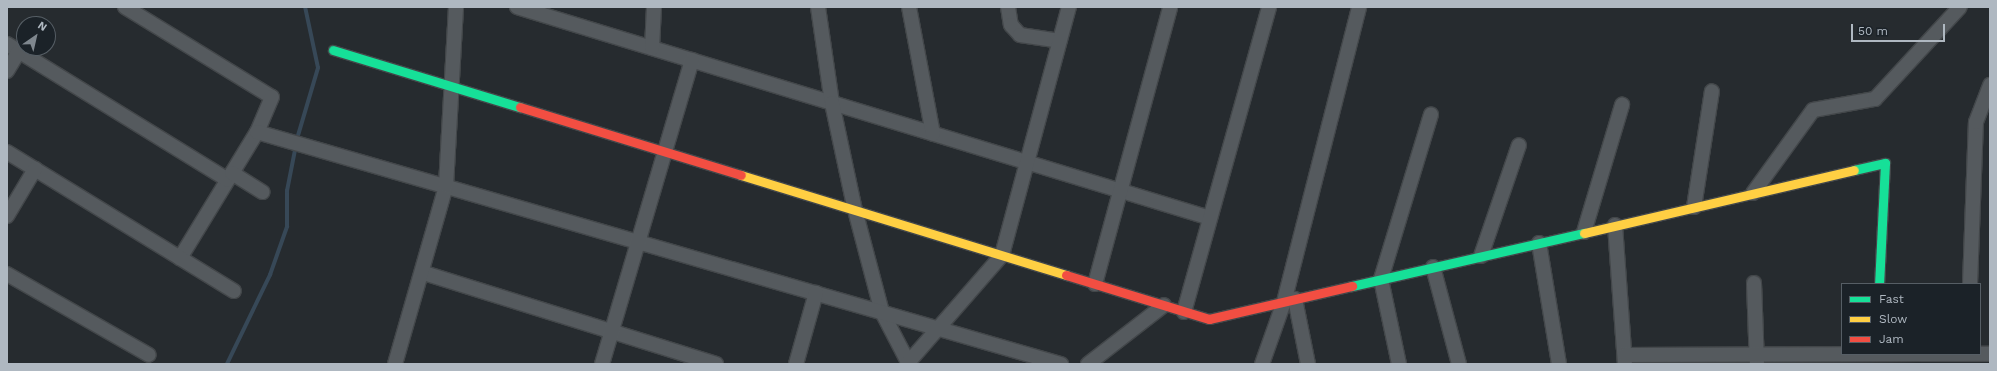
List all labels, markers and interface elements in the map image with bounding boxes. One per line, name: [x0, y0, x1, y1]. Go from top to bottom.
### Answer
north arrow: [16, 16, 56, 56]
scale bar: [1853, 16, 1947, 42]
text: N: [35, 19, 49, 34]
text: 50 m: [1858, 24, 1888, 38]
legend: [1841, 283, 1981, 355]
text: Fast: [1879, 292, 1904, 306]
text: Slow: [1879, 312, 1907, 326]
text: Jam: [1879, 332, 1904, 346]

